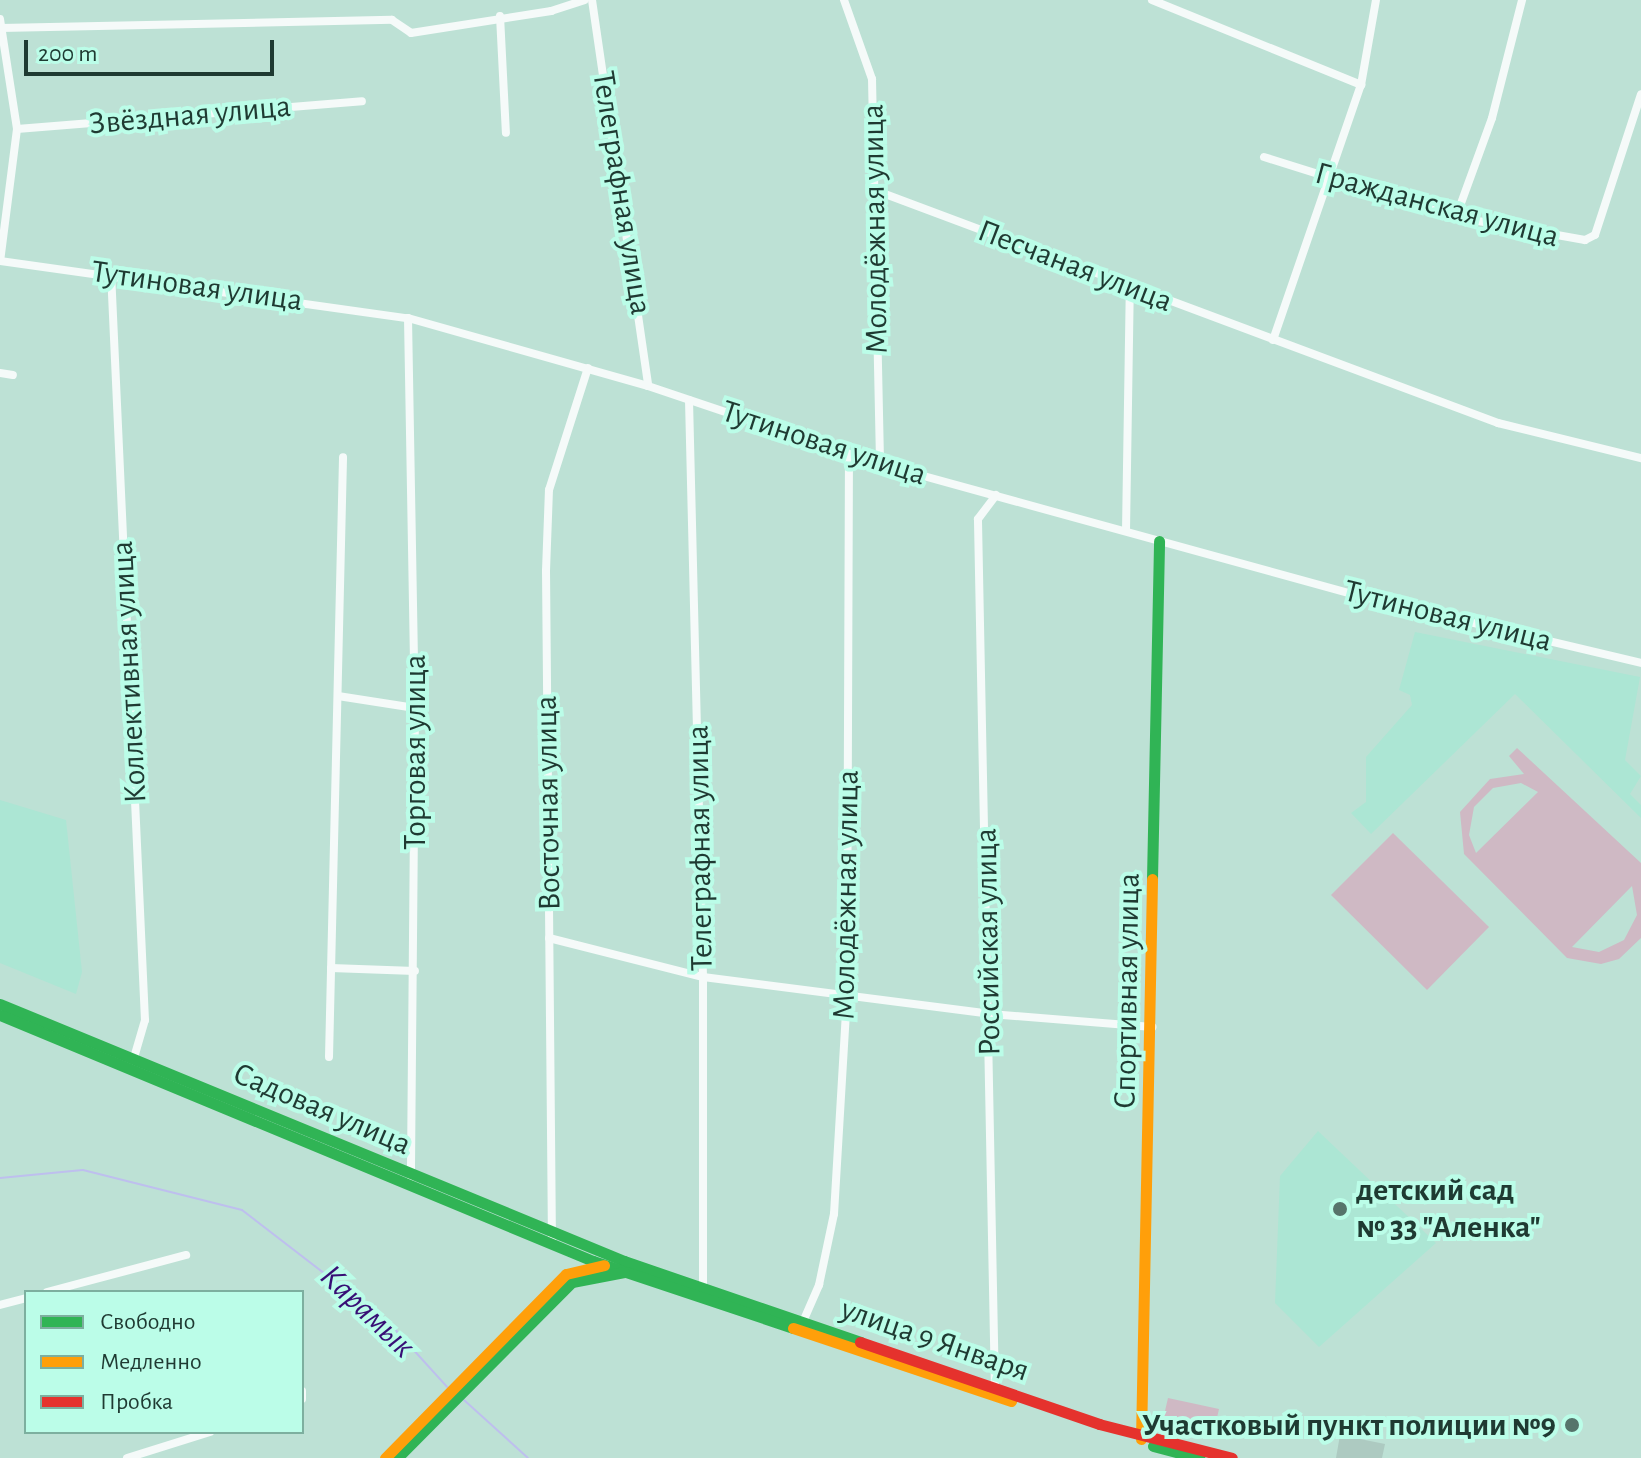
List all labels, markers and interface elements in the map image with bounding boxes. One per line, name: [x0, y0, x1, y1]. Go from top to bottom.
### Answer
scale bar: [28, 24, 278, 74]
text: 200 m: [38, 42, 97, 66]
street label: Телеграфная улица: [584, 69, 660, 317]
street label: Звёздная улица: [88, 87, 292, 143]
street label: Молодёжная улица: [854, 104, 896, 354]
street label: Гражданская улица: [1311, 154, 1563, 256]
street label: Песчаная улица: [972, 211, 1178, 321]
street label: Тутиновая улица: [89, 252, 305, 320]
street label: Тутиновая улица: [717, 392, 931, 494]
street label: Коллективная улица: [103, 540, 155, 804]
street label: Тутиновая улица: [1340, 572, 1556, 660]
street label: Торговая улица: [396, 654, 434, 850]
street label: Восточная улица: [527, 695, 569, 911]
street label: Телеграфная улица: [679, 725, 721, 971]
street label: Молодёжная улица: [825, 770, 867, 1020]
street label: Российская улица: [967, 828, 1009, 1056]
street label: Спортивная улица: [1106, 873, 1148, 1109]
street label: Садовая улица: [227, 1054, 417, 1164]
place label: детский сад № 33 "Аленка": [1356, 1172, 1541, 1247]
marker: детский сад № 33 "Аленка": [1331, 1200, 1349, 1218]
water label: Карамык: [311, 1257, 423, 1367]
legend: [24, 1290, 304, 1434]
street label: улица 9 Января: [836, 1290, 1034, 1390]
text: Свободно: [100, 1310, 195, 1334]
text: Медленно: [100, 1350, 202, 1374]
text: Пробка: [100, 1390, 173, 1414]
place label: Участковый пункт полиции №9: [1142, 1406, 1556, 1444]
marker: Участковый пункт полиции №9: [1563, 1416, 1581, 1434]

